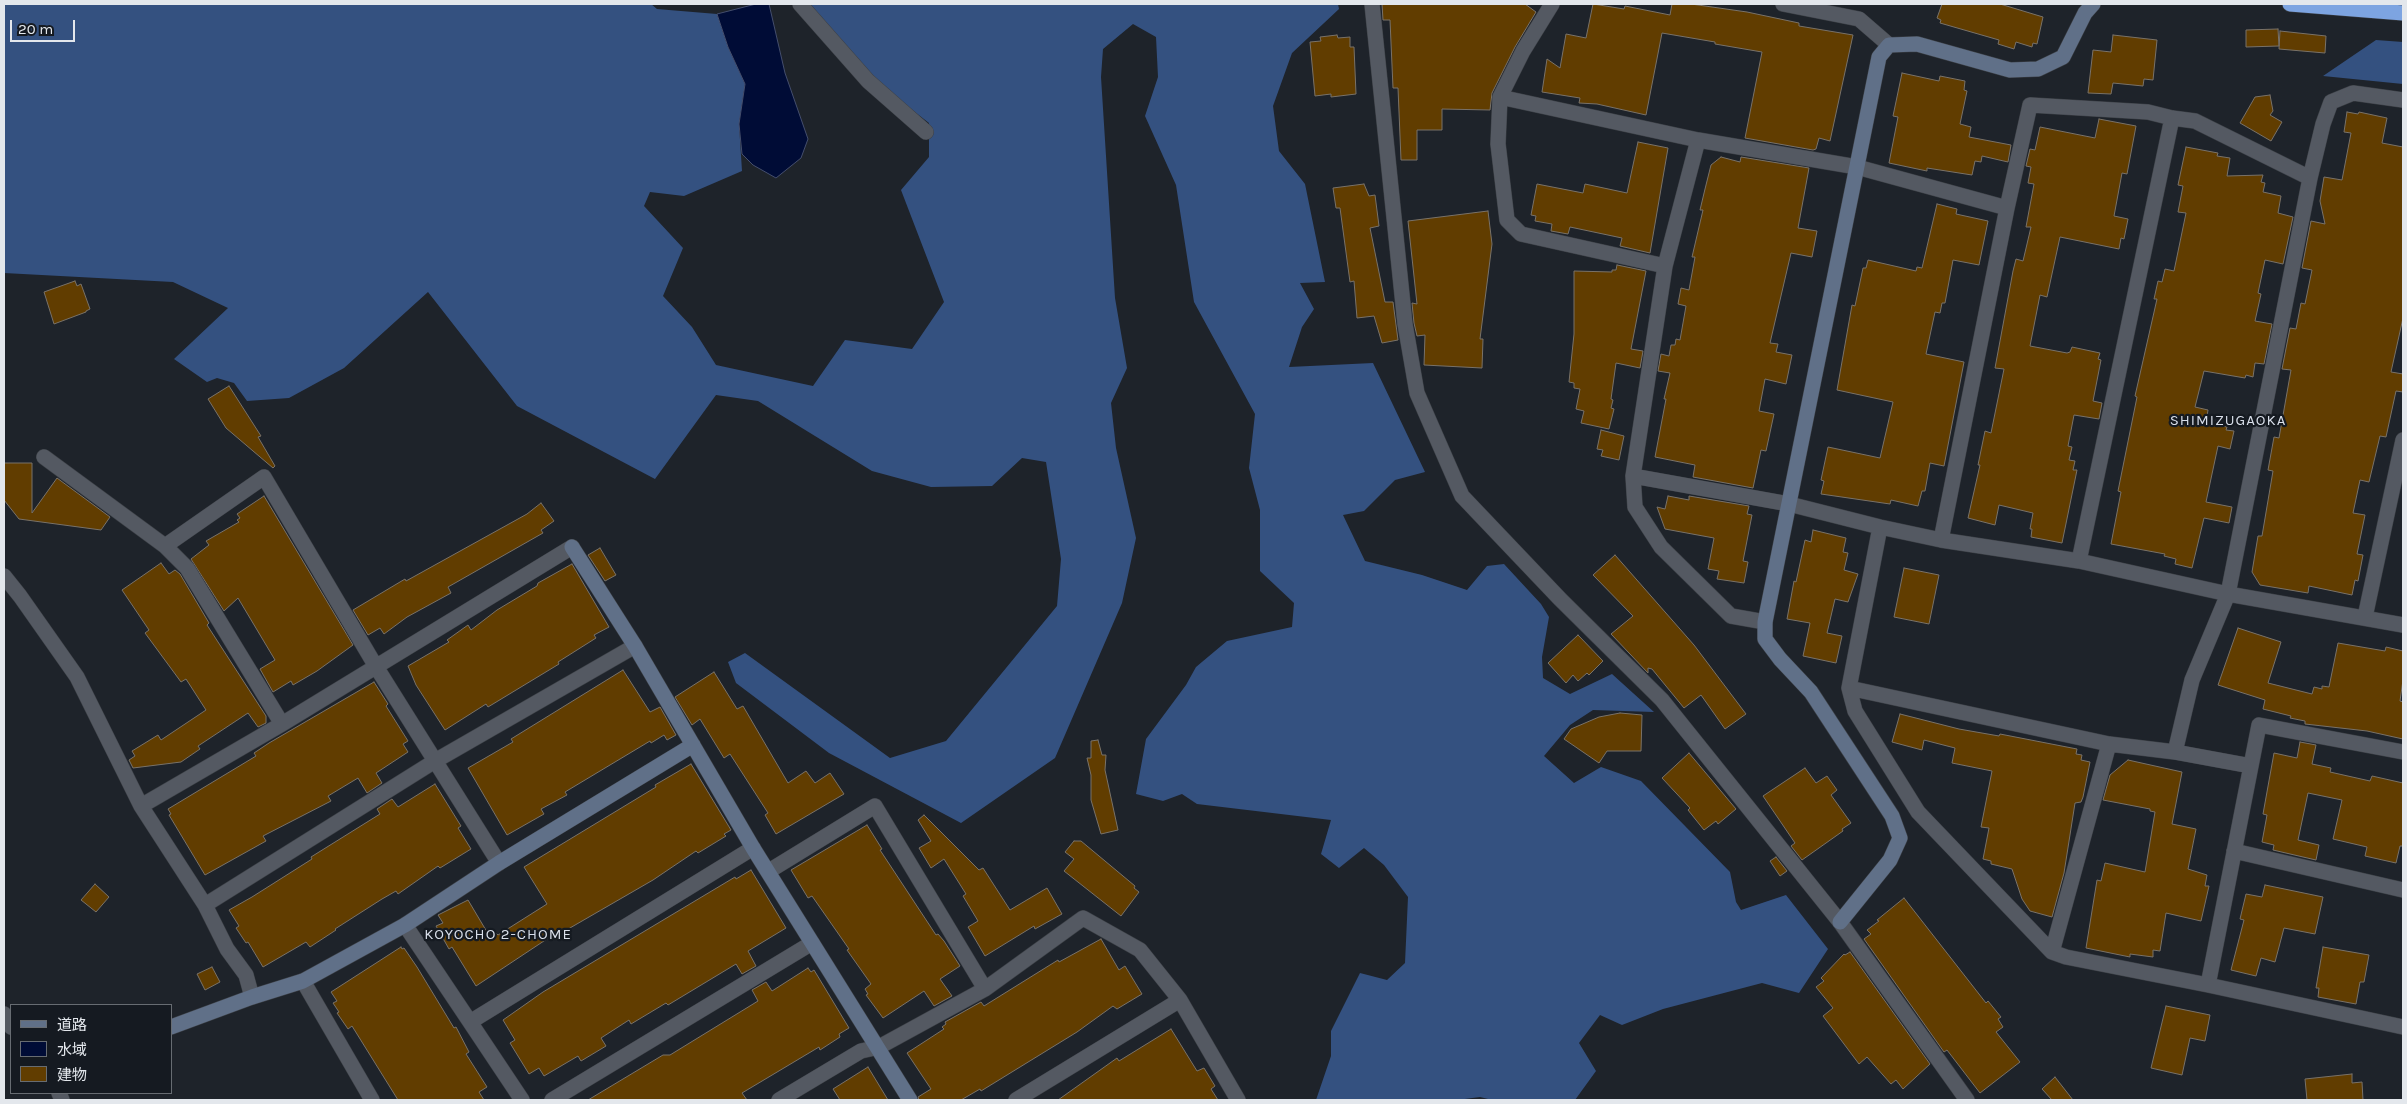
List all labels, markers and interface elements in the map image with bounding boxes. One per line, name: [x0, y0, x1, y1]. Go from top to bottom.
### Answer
scale bar: [12, 10, 78, 42]
text: 20 m: [18, 20, 53, 38]
district label: SHIMIZUGAOKA: [2168, 412, 2288, 430]
district label: KOYOCHO 2-CHOME: [422, 926, 574, 944]
legend: [10, 1004, 172, 1094]
text: 道路: [57, 1016, 87, 1034]
text: 水域: [57, 1041, 87, 1059]
text: 建物: [57, 1066, 87, 1084]

